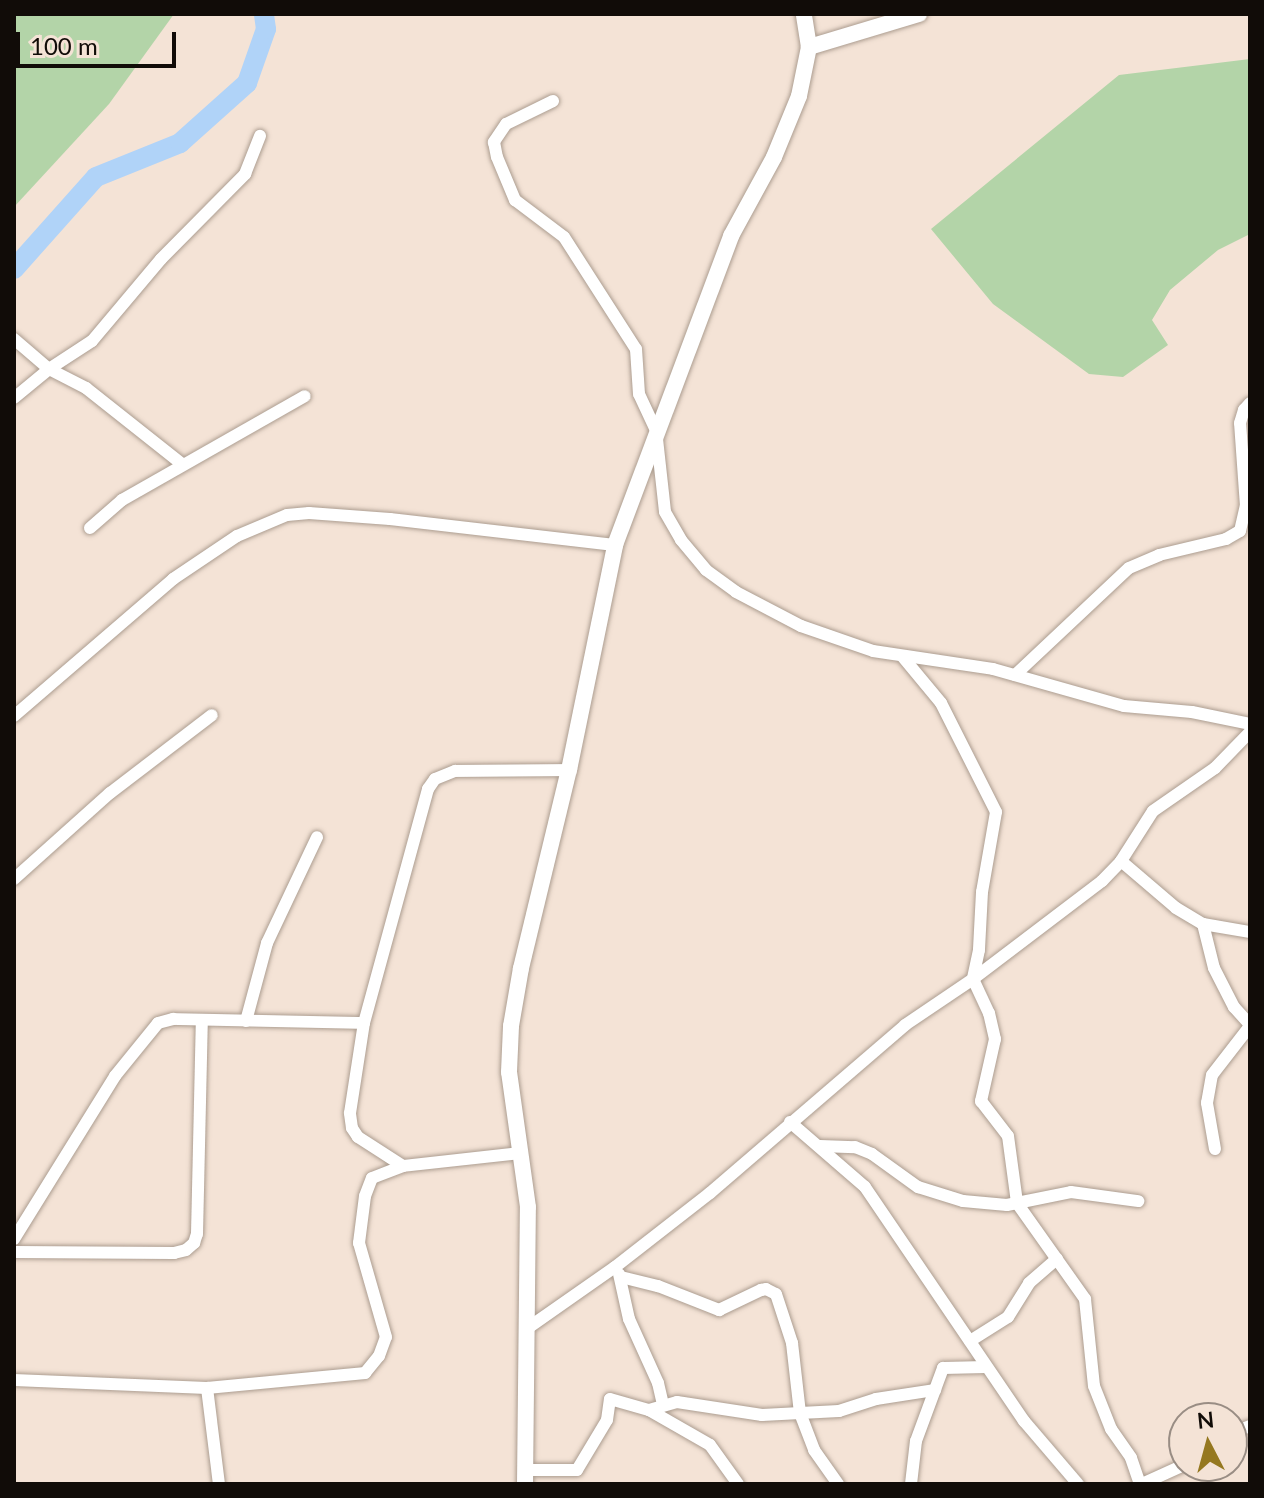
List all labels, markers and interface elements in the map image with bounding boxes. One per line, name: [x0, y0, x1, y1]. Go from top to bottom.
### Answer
scale bar: [20, 16, 180, 66]
text: 100 m: [30, 31, 98, 60]
north arrow: [1168, 1402, 1248, 1482]
text: N: [1196, 1405, 1215, 1434]

